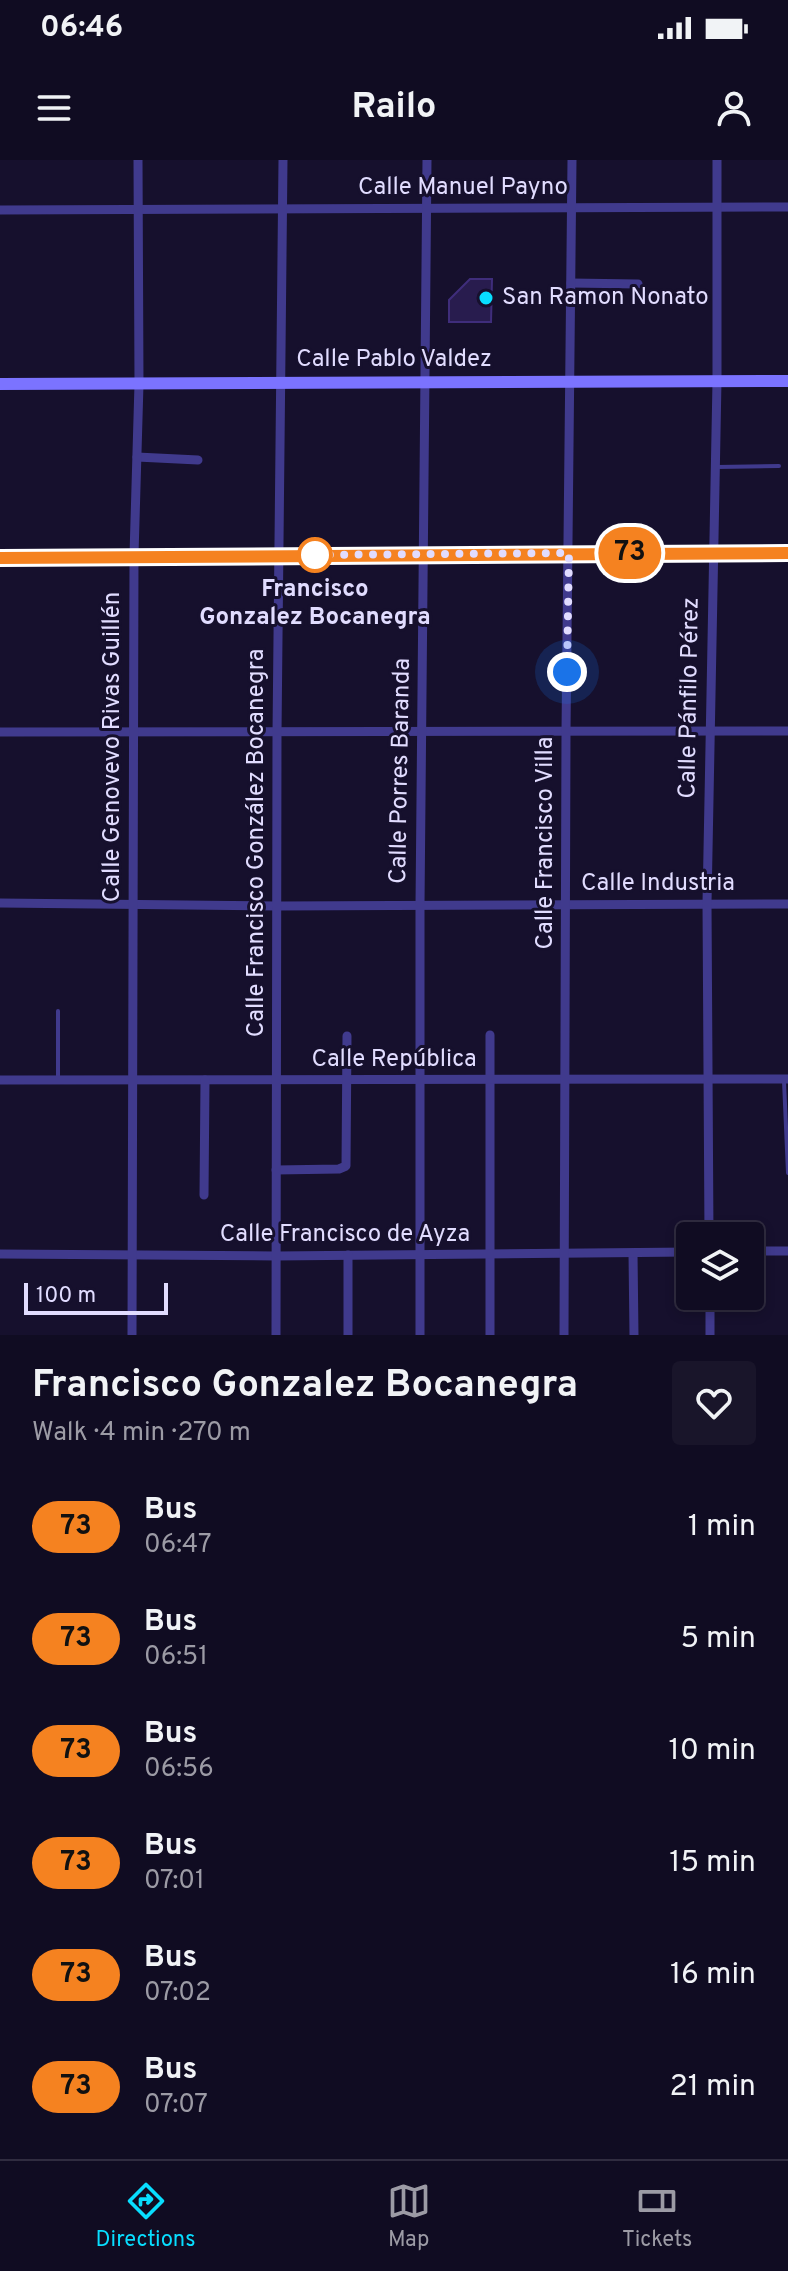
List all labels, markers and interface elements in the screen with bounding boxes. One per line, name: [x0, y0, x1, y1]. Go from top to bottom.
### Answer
text: 06:46: [40, 10, 123, 47]
text: Railo: [351, 85, 437, 131]
icon: menu: [32, 86, 76, 130]
icon: person: [712, 86, 756, 130]
street label: Calle Manuel Payno: [358, 173, 568, 203]
place label: San Ramon Nonato: [502, 283, 709, 313]
marker: San Ramon Nonato: [477, 289, 495, 307]
street label: Calle Pablo Valdez: [296, 345, 492, 375]
line badge: 73: [594, 527, 666, 579]
text: 73: [614, 535, 646, 571]
marker: Francisco Gonzalez Bocanegra: [298, 538, 332, 572]
place label: Francisco Gonzalez Bocanegra: [199, 575, 431, 633]
street label: Calle Genovevo Rivas Guillén: [98, 592, 128, 902]
street label: Calle Pánfilo Pérez: [673, 597, 707, 799]
street label: Calle Francisco González Bocanegra: [242, 649, 272, 1037]
your location: [547, 652, 587, 692]
street label: Calle Porres Baranda: [384, 658, 418, 884]
street label: Calle Francisco Villa: [531, 737, 561, 949]
street label: Calle Industria: [581, 869, 735, 899]
street label: Calle República: [311, 1045, 477, 1075]
street label: Calle Francisco de Ayza: [220, 1220, 470, 1250]
map controls: [676, 1222, 764, 1310]
button: layers: [676, 1222, 764, 1310]
scale bar: [24, 1279, 168, 1315]
text: 100 m: [36, 1283, 96, 1310]
button: heart: [672, 1361, 756, 1445]
text: Francisco Gonzalez Bocanegra: [32, 1362, 578, 1411]
text: Walk · 4 min · 270 m: [32, 1417, 251, 1450]
text: Bus: [144, 1492, 197, 1529]
text: 73: [60, 1509, 92, 1545]
text: 1 min: [688, 1509, 756, 1546]
text: 06:47: [144, 1529, 212, 1562]
text: Bus: [144, 1604, 197, 1641]
text: 73: [60, 1621, 92, 1657]
text: 5 min: [680, 1621, 756, 1658]
text: 06:51: [144, 1641, 208, 1674]
text: Bus: [144, 1716, 197, 1753]
text: 73: [60, 1733, 92, 1769]
text: 10 min: [669, 1733, 756, 1770]
text: 06:56: [144, 1753, 214, 1786]
text: Bus: [144, 1828, 197, 1865]
text: 73: [60, 1845, 92, 1881]
text: 15 min: [669, 1845, 756, 1882]
text: 07:01: [144, 1865, 205, 1898]
text: Bus: [144, 1940, 197, 1977]
text: 73: [60, 1957, 92, 1993]
text: 16 min: [670, 1957, 756, 1994]
text: 07:02: [144, 1977, 211, 2010]
text: Bus: [144, 2052, 197, 2089]
text: 73: [60, 2069, 92, 2105]
text: 21 min: [669, 2069, 756, 2106]
text: 07:07: [144, 2089, 208, 2122]
tab: Directions: [96, 2179, 196, 2254]
tab: Map: [387, 2179, 431, 2254]
tab: Tickets: [622, 2179, 692, 2254]

